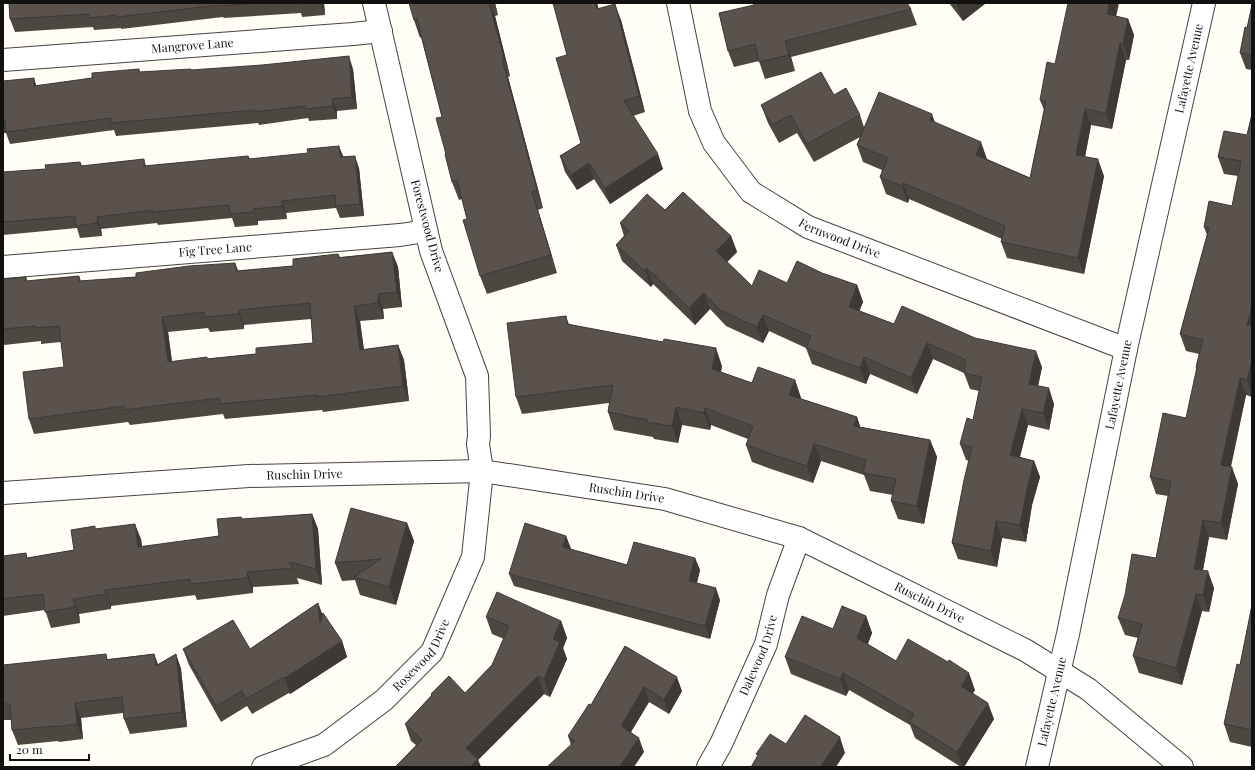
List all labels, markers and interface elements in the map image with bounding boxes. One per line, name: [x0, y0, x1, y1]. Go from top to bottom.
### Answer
street label: Lafayette Avenue: [1170, 22, 1206, 115]
street label: Mangrove Lane: [151, 34, 234, 56]
street label: Forestwood Drive: [408, 178, 448, 274]
street label: Fernwood Drive: [796, 214, 883, 261]
street label: Fig Tree Lane: [178, 238, 252, 260]
street label: Lafayette Avenue: [1101, 338, 1135, 431]
street label: Ruschin Drive: [266, 465, 343, 483]
street label: Ruschin Drive: [588, 478, 666, 506]
street label: Ruschin Drive: [892, 578, 968, 626]
street label: Dalewood Drive: [735, 613, 780, 698]
street label: Rosewood Drive: [389, 616, 452, 694]
street label: Lafayette Avenue: [1033, 655, 1069, 748]
scale bar: [10, 736, 89, 762]
text: 20 m: [16, 741, 43, 757]

